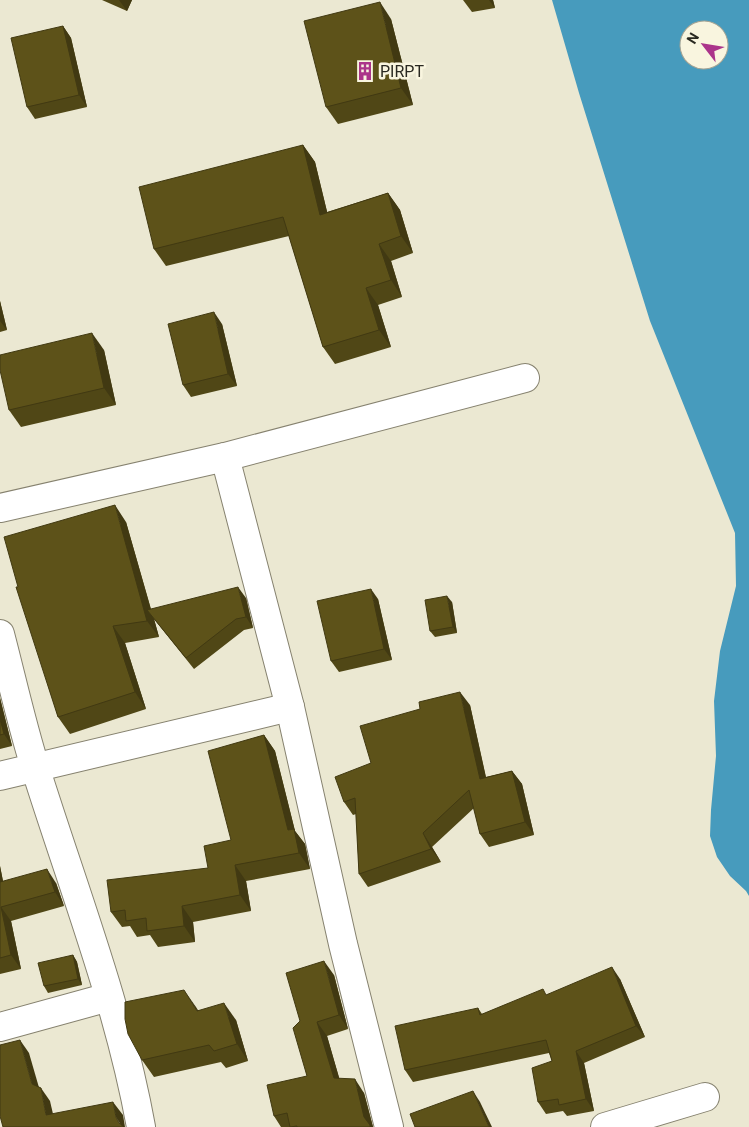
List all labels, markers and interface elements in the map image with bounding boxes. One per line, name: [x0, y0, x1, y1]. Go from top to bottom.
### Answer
north arrow: [679, 20, 729, 70]
text: N: [683, 30, 702, 47]
building icon: PIRPT: [354, 60, 376, 82]
place label: PIRPT: [380, 62, 424, 81]

